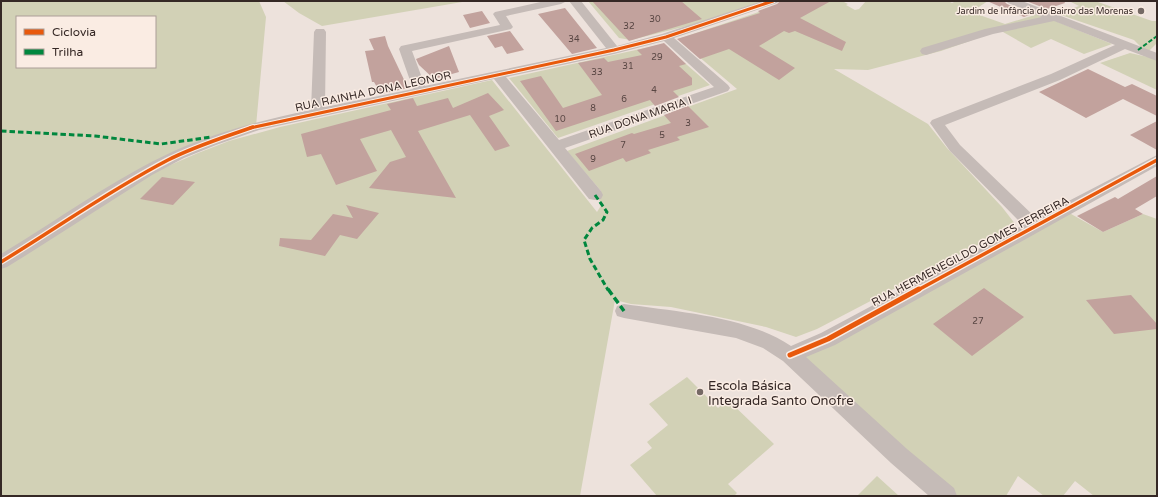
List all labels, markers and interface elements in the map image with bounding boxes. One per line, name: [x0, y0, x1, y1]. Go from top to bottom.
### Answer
place label: Jardim de Infância do Bairro das Morenas: [956, 6, 1133, 17]
marker: Jardim de Infância do Bairro das Morenas: [1136, 6, 1146, 16]
house number: 30: [649, 14, 661, 25]
legend: [16, 16, 156, 68]
house number: 32: [623, 21, 635, 32]
text: Ciclovia: [52, 25, 96, 39]
house number: 34: [568, 34, 580, 45]
text: Trilha: [52, 45, 83, 59]
house number: 29: [651, 52, 663, 63]
house number: 31: [622, 61, 634, 72]
house number: 33: [591, 67, 603, 78]
street label: RUA RAINHA DONA LEONOR: [294, 69, 453, 114]
house number: 4: [651, 85, 657, 96]
street label: RUA DONA MARIA I: [587, 94, 693, 141]
house number: 6: [621, 94, 627, 105]
house number: 8: [590, 103, 596, 114]
house number: 10: [554, 114, 566, 125]
house number: 3: [685, 118, 691, 129]
house number: 5: [659, 130, 665, 141]
house number: 7: [620, 140, 626, 151]
house number: 9: [590, 154, 596, 165]
street label: RUA HERMENEGILDO GOMES FERREIRA: [869, 194, 1071, 309]
house number: 27: [972, 316, 984, 327]
place label: Escola Básica Integrada Santo Onofre: [708, 378, 853, 409]
marker: Escola Básica Integrada Santo Onofre: [695, 387, 705, 397]

